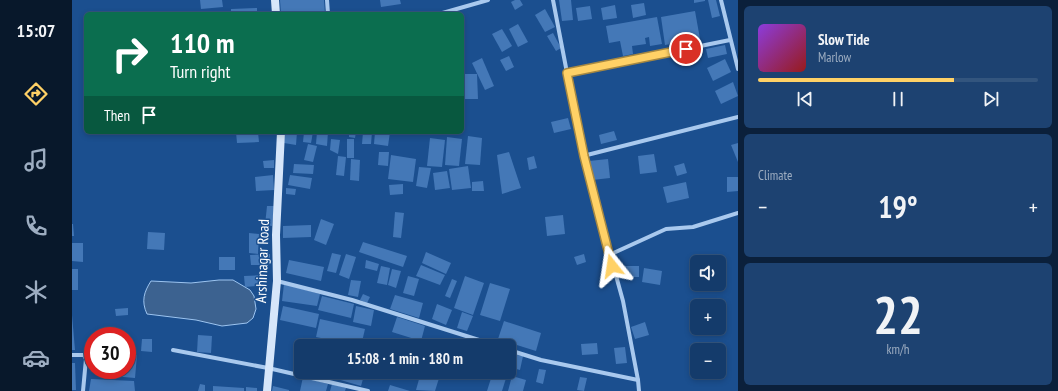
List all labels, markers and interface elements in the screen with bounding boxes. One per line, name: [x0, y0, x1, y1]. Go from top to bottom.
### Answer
text: 15:07: [17, 19, 55, 42]
text: 110 m: [170, 24, 234, 61]
icon: right: [104, 28, 156, 80]
text: Slow Tide: [818, 30, 870, 49]
pin: [669, 32, 703, 66]
icon: arrive: [675, 38, 697, 60]
text: Marlow: [818, 49, 851, 66]
text: Turn right: [170, 60, 230, 83]
icon: directions: [22, 80, 50, 108]
icon: previous: [794, 88, 816, 110]
icon: pause: [887, 88, 909, 110]
icon: next: [980, 88, 1002, 110]
icon: arrive: [138, 104, 160, 126]
text: Then: [104, 106, 130, 125]
icon: music: [22, 146, 50, 174]
text: Climate: [758, 167, 792, 184]
text: 19°: [878, 187, 918, 226]
text: −: [758, 193, 767, 221]
text: +: [1029, 193, 1038, 221]
icon: phone: [22, 212, 50, 240]
street label: Arshinagar Road: [251, 219, 273, 303]
position arrow: [591, 245, 633, 287]
map controls: [690, 255, 726, 379]
button: sound: [690, 255, 726, 291]
icon: climate: [22, 278, 50, 306]
text: 22: [873, 281, 923, 348]
button: +: [690, 299, 726, 335]
speed limit sign: 30: [84, 327, 136, 379]
text: km/h: [886, 341, 910, 358]
button: −: [690, 343, 726, 379]
icon: car: [22, 344, 50, 372]
text: 15:08 · 1 min · 180 m: [347, 349, 463, 368]

